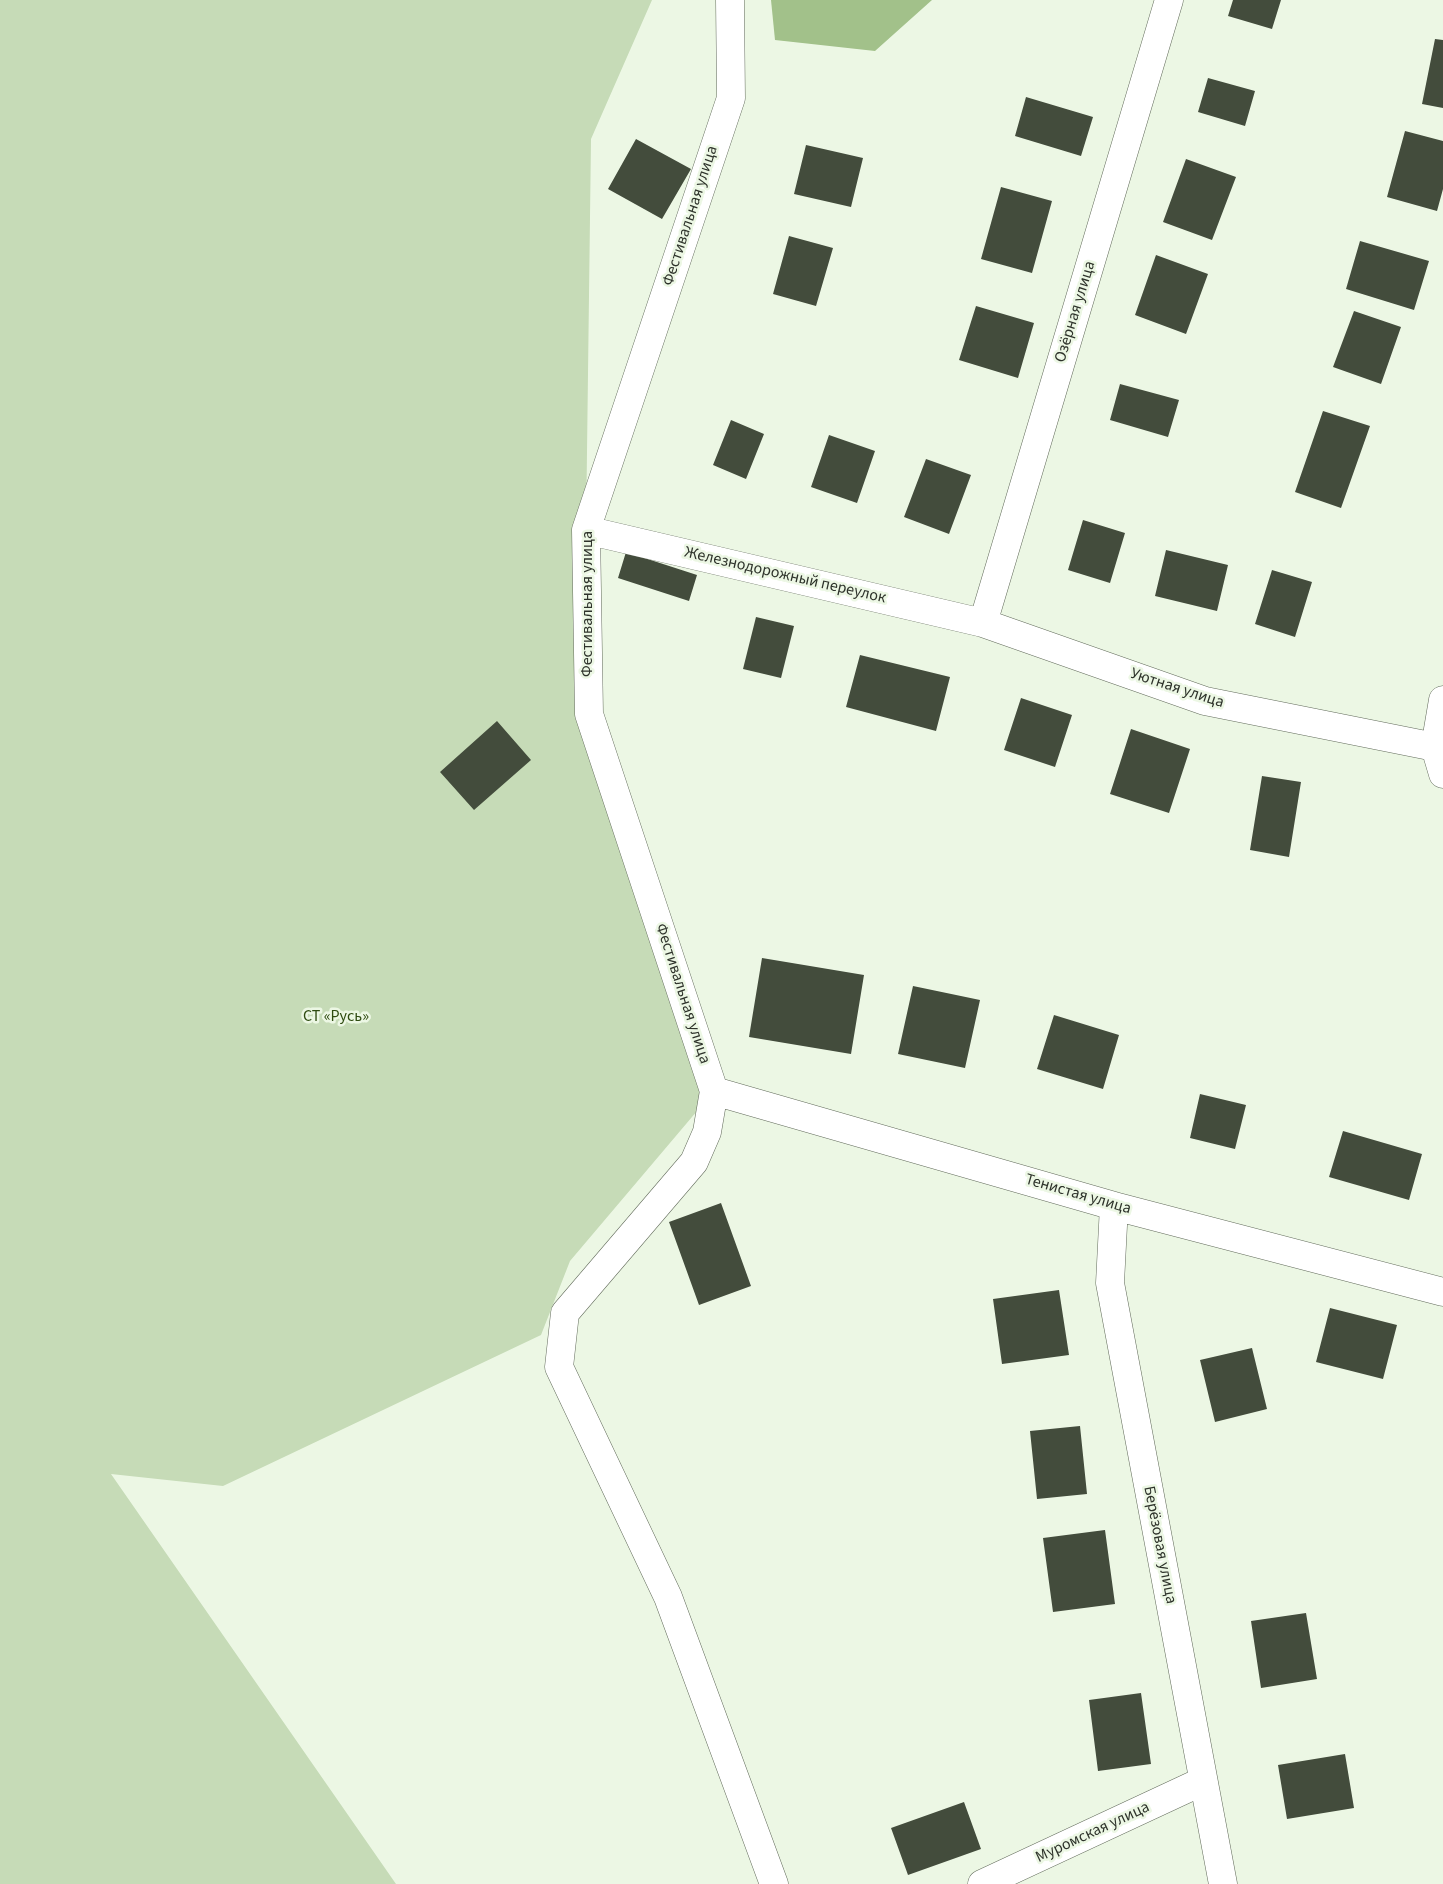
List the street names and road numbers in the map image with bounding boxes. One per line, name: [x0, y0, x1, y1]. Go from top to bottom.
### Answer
street label: Фестивальная улица: [659, 144, 723, 288]
street label: Озёрная улица: [1051, 259, 1101, 365]
street label: Фестивальная улица: [578, 531, 598, 677]
street label: Железнодорожный переулок: [682, 543, 888, 609]
street label: Уютная улица: [1128, 665, 1226, 713]
street label: Фестивальная улица: [650, 922, 714, 1066]
street label: Тенистая улица: [1023, 1171, 1133, 1219]
street label: Берёзовая улица: [1138, 1484, 1180, 1606]
street label: Муромская улица: [1033, 1798, 1153, 1868]

